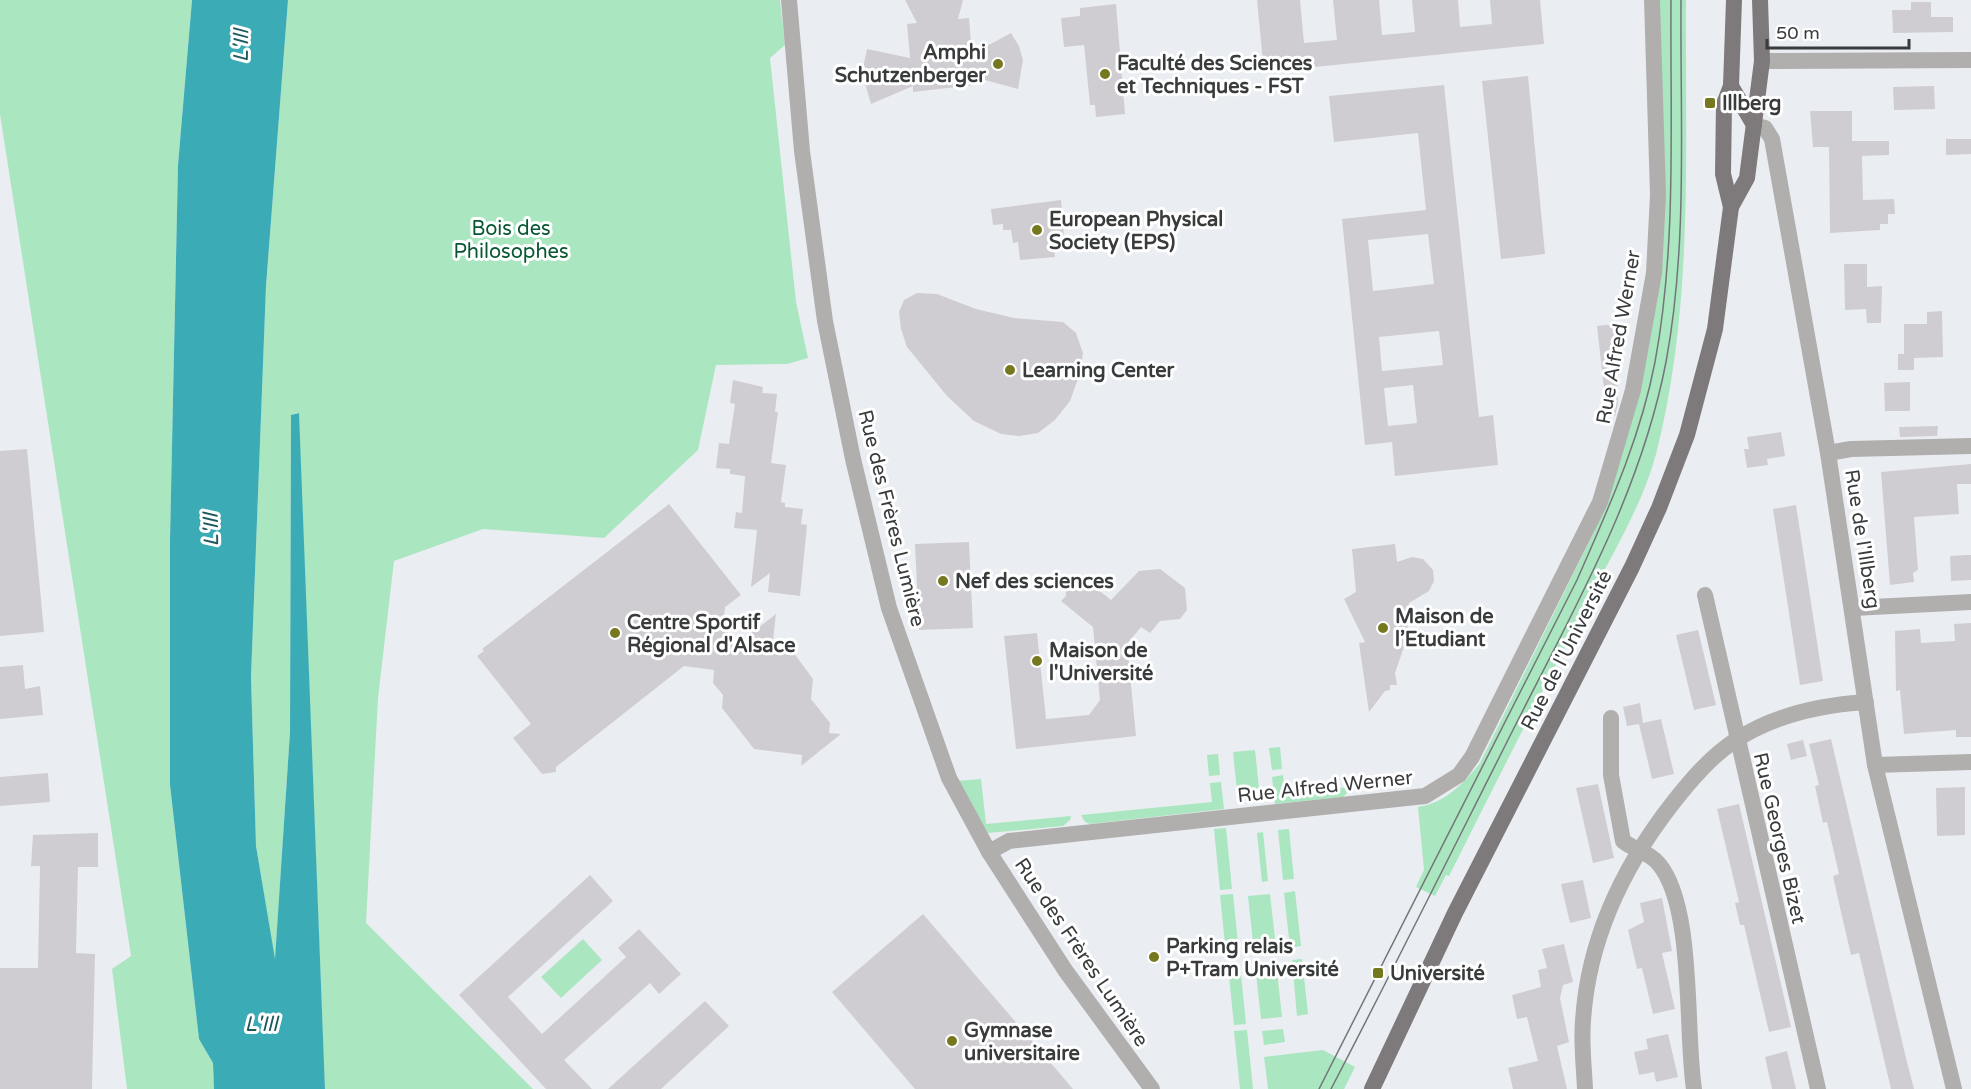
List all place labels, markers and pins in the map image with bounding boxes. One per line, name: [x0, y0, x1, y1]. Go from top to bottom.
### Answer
place label: Amphi Schutzenberger: [835, 41, 986, 88]
place label: Faculté des Sciences et Techniques - FST: [1117, 52, 1313, 99]
marker: Amphi Schutzenberger: [991, 57, 1005, 71]
marker: Faculté des Sciences et Techniques - FST: [1098, 67, 1112, 81]
place label: Illberg: [1722, 92, 1781, 116]
marker: Illberg: [1703, 96, 1717, 110]
place label: European Physical Society (EPS): [1049, 208, 1223, 255]
marker: European Physical Society (EPS): [1030, 223, 1044, 237]
place label: Learning Center: [1022, 359, 1175, 383]
marker: Learning Center: [1003, 363, 1017, 377]
place label: Nef des sciences: [955, 570, 1114, 594]
marker: Nef des sciences: [936, 574, 950, 588]
place label: Maison de l’Etudiant: [1395, 605, 1494, 652]
place label: Centre Sportif Régional d'Alsace: [627, 611, 796, 658]
marker: Maison de l’Etudiant: [1376, 621, 1390, 635]
marker: Centre Sportif Régional d'Alsace: [608, 626, 622, 640]
place label: Maison de l'Université: [1049, 639, 1153, 686]
marker: Maison de l'Université: [1030, 654, 1044, 668]
place label: Parking relais P+Tram Université: [1166, 935, 1339, 982]
marker: Parking relais P+Tram Université: [1147, 950, 1161, 964]
place label: Université: [1390, 962, 1485, 986]
marker: Université: [1371, 966, 1385, 980]
place label: Gymnase universitaire: [964, 1019, 1080, 1066]
marker: Gymnase universitaire: [945, 1034, 959, 1048]

